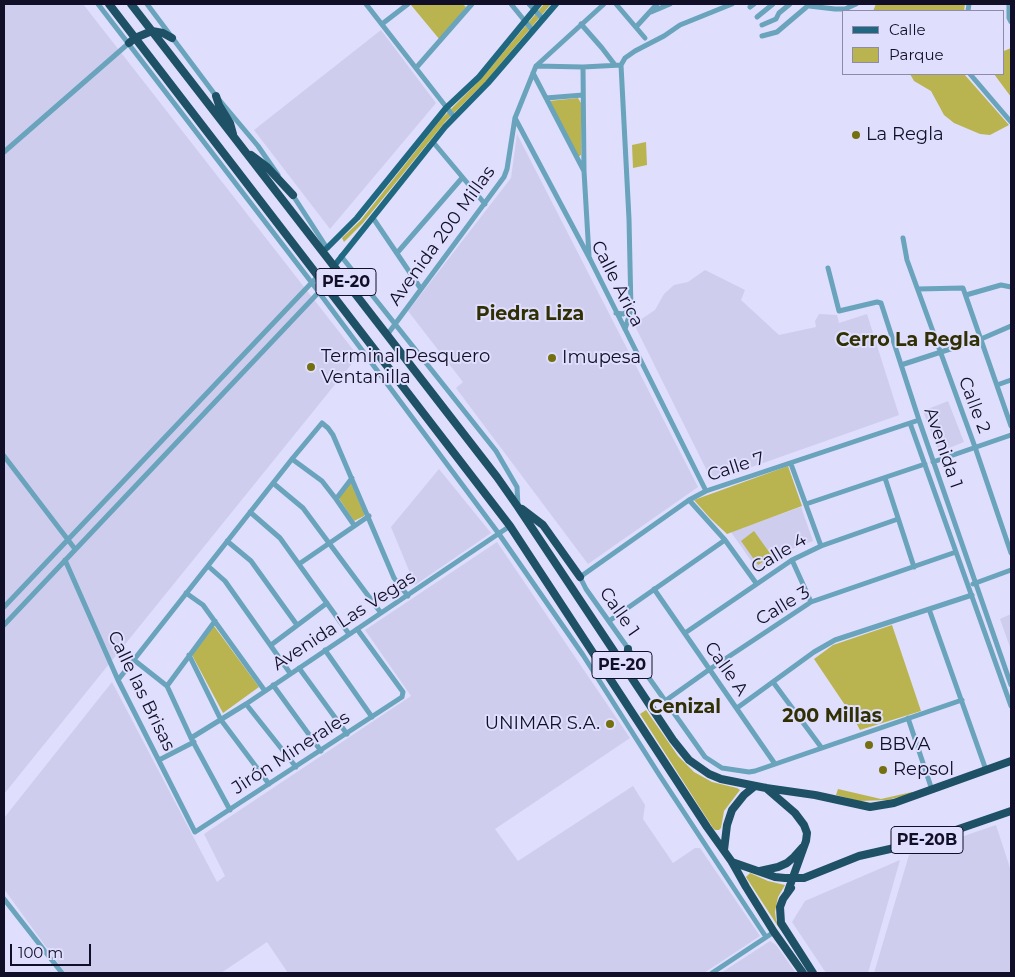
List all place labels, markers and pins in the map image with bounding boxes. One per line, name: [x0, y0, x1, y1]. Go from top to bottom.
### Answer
place label: La Regla: [866, 124, 944, 146]
marker: La Regla: [850, 129, 862, 141]
place label: Terminal Pesquero Ventanilla: [321, 346, 490, 388]
place label: Imupesa: [562, 347, 641, 369]
marker: Imupesa: [546, 352, 558, 364]
marker: Terminal Pesquero Ventanilla: [305, 361, 317, 373]
place label: UNIMAR S.A.: [485, 713, 600, 735]
marker: UNIMAR S.A.: [604, 718, 616, 730]
place label: BBVA: [879, 734, 930, 756]
marker: BBVA: [863, 739, 875, 751]
place label: Repsol: [893, 759, 954, 781]
marker: Repsol: [877, 764, 889, 776]

